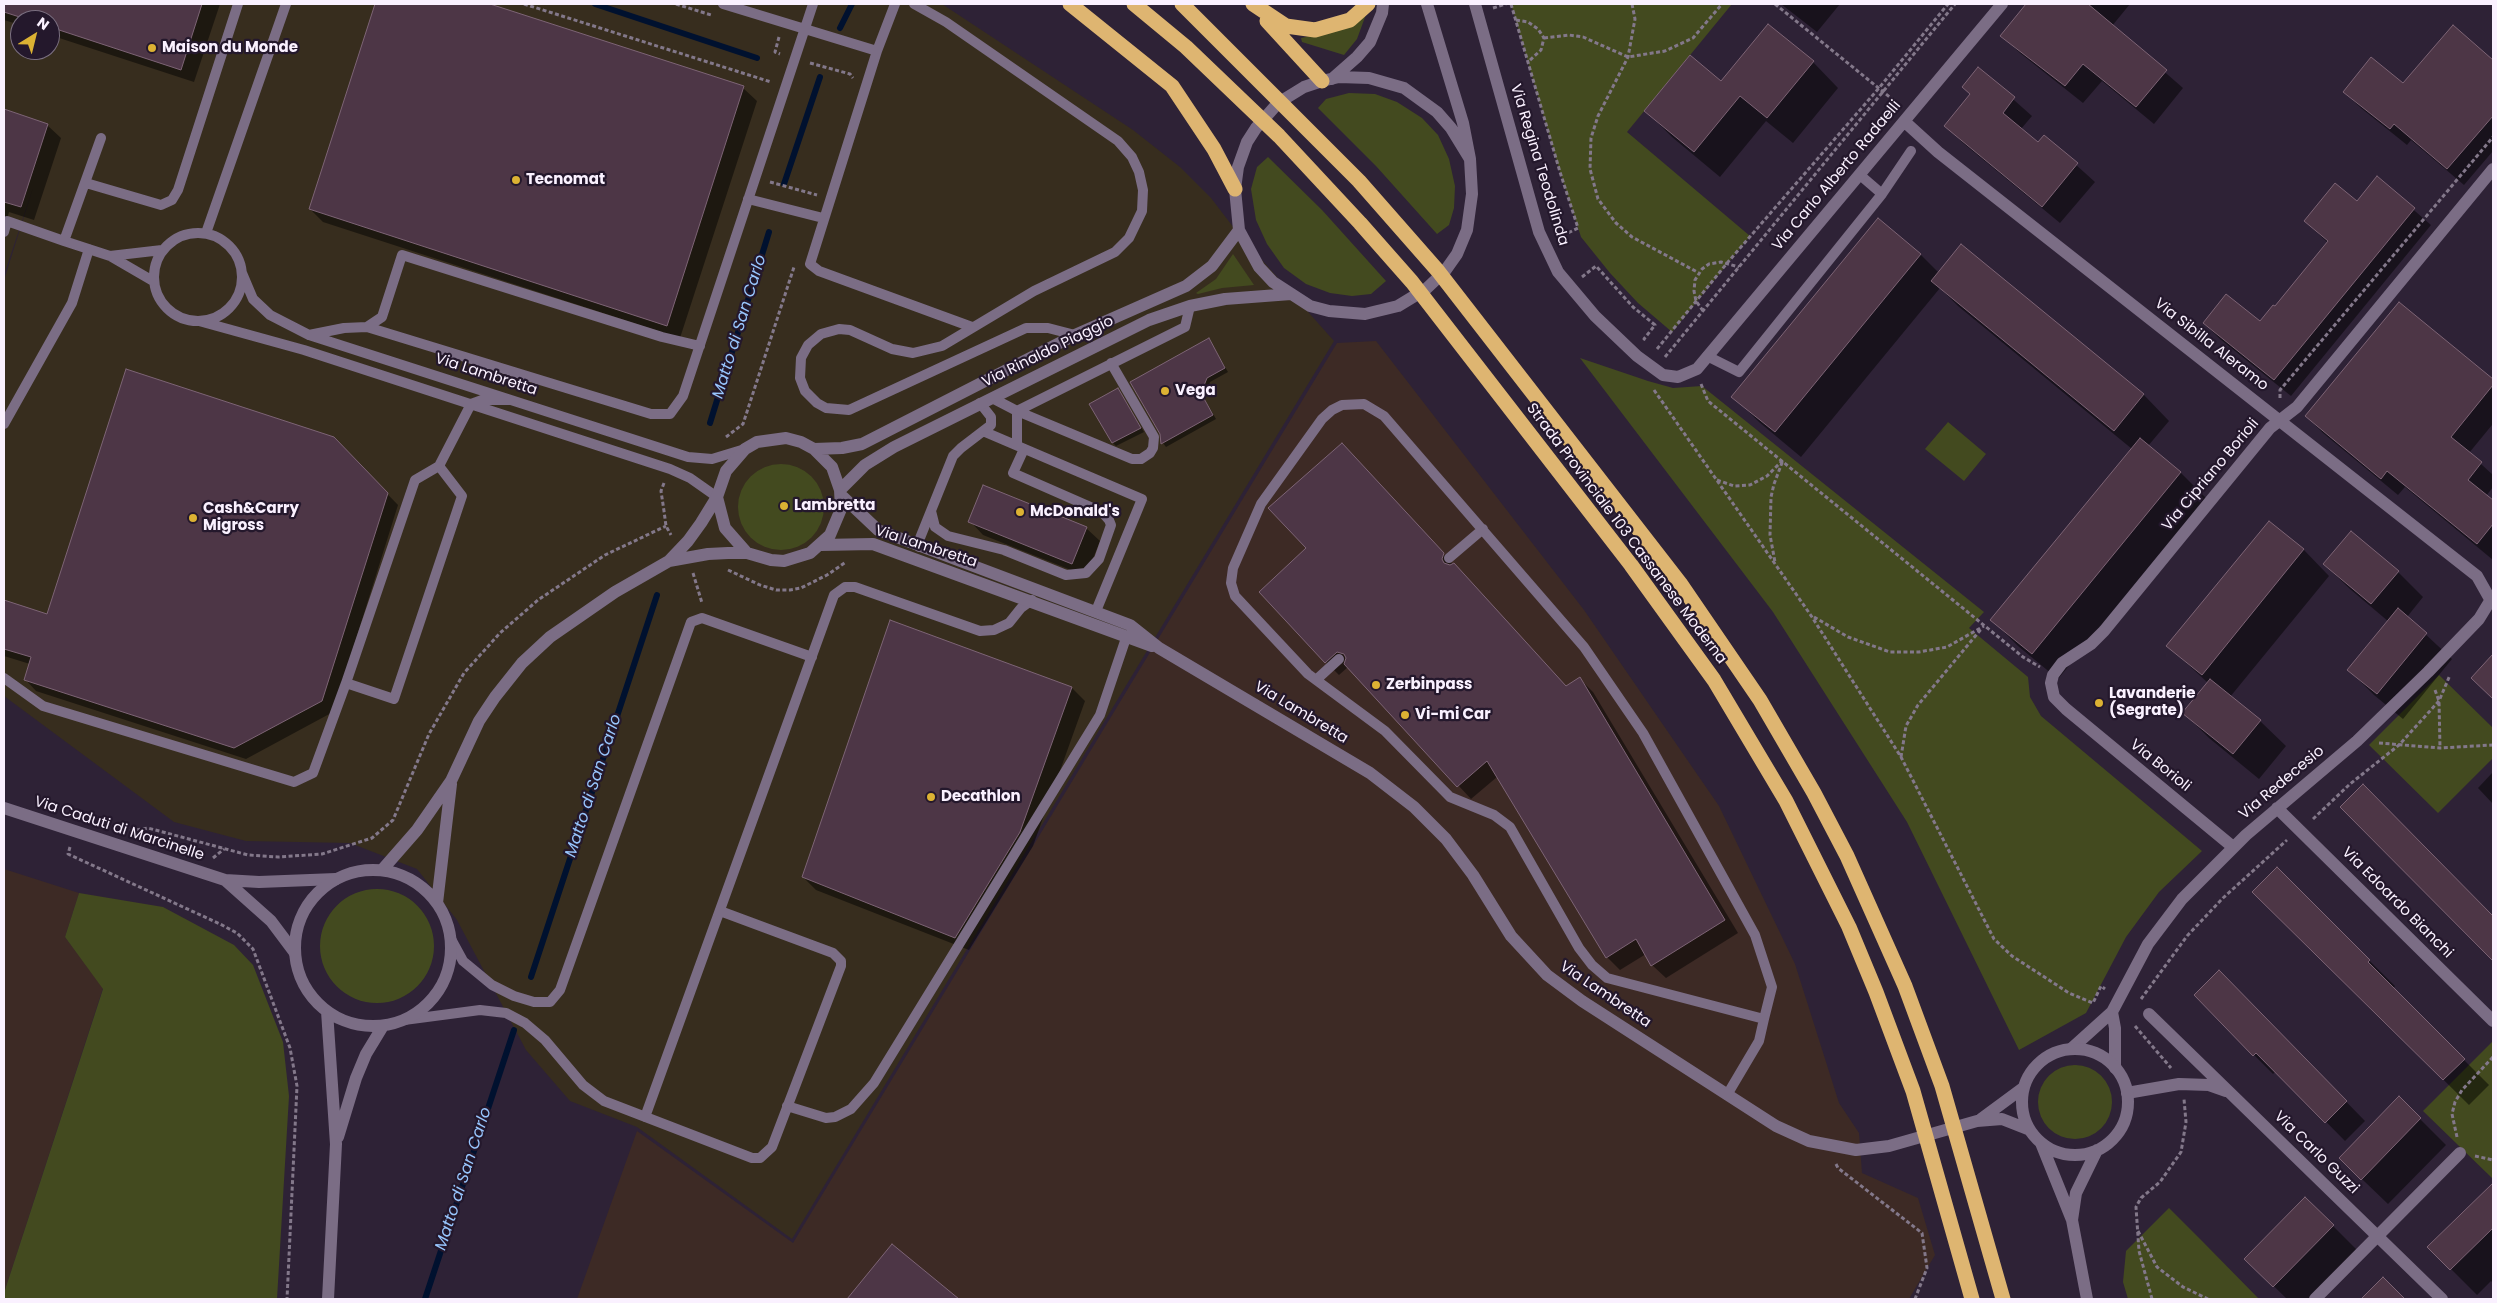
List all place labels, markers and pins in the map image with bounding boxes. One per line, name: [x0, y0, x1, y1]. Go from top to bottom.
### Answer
place label: Maison du Monde: [162, 39, 298, 57]
marker: Maison du Monde: [146, 42, 158, 54]
place label: Tecnomat: [526, 171, 605, 189]
marker: Tecnomat: [510, 174, 522, 186]
place label: Vega: [1175, 382, 1216, 400]
marker: Vega: [1159, 385, 1171, 397]
place label: Lambretta: [794, 497, 875, 515]
place label: Cash&Carry Migross: [203, 500, 299, 535]
marker: Lambretta: [778, 500, 790, 512]
place label: McDonald's: [1030, 503, 1120, 521]
marker: McDonald's: [1014, 506, 1026, 518]
marker: Cash&Carry Migross: [187, 512, 199, 524]
place label: Zerbinpass: [1386, 676, 1472, 694]
marker: Zerbinpass: [1370, 679, 1382, 691]
place label: Lavanderie (Segrate): [2109, 685, 2196, 720]
marker: Lavanderie (Segrate): [2093, 697, 2105, 709]
place label: Vi-mi Car: [1415, 706, 1491, 724]
marker: Vi-mi Car: [1399, 709, 1411, 721]
place label: Decathlon: [941, 788, 1021, 806]
marker: Decathlon: [925, 791, 937, 803]

